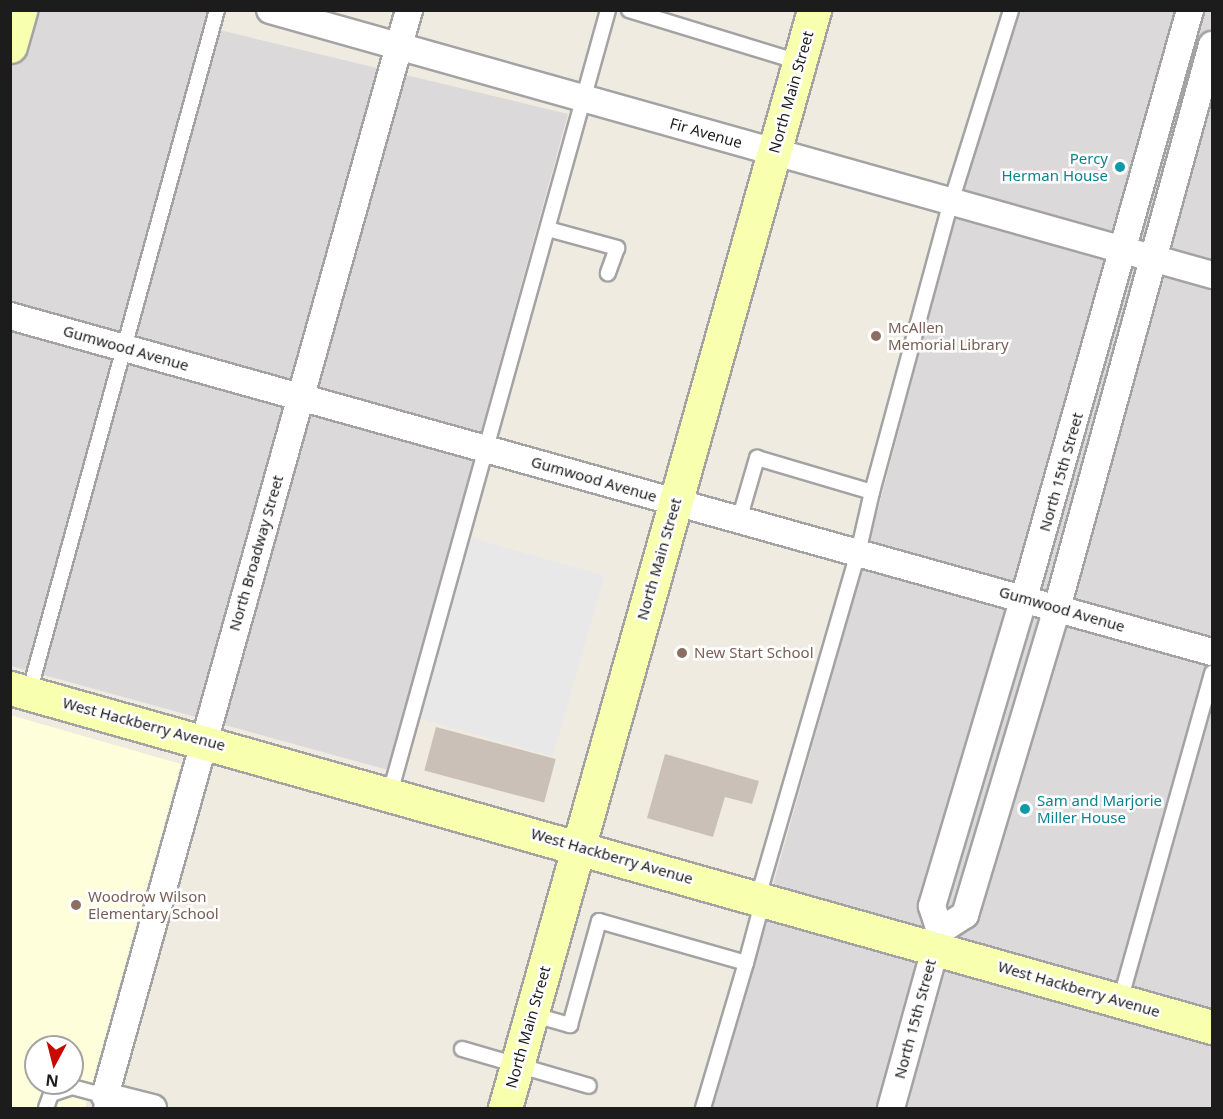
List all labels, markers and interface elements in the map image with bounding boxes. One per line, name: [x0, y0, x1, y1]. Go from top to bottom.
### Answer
street label: North Main Street: [765, 29, 817, 155]
street label: Fir Avenue: [668, 114, 744, 152]
place label: Percy Herman House: [1002, 149, 1108, 184]
marker: Percy Herman House: [1113, 160, 1127, 174]
place label: McAllen Memorial Library: [888, 318, 1009, 353]
street label: Gumwood Avenue: [61, 321, 191, 375]
marker: McAllen Memorial Library: [869, 329, 883, 343]
street label: North 15th Street: [1035, 410, 1087, 534]
street label: Gumwood Avenue: [529, 452, 659, 506]
street label: North Broadway Street: [225, 473, 287, 633]
street label: North Main Street: [633, 496, 685, 622]
street label: Gumwood Avenue: [997, 582, 1127, 636]
place label: New Start School: [694, 644, 814, 662]
marker: New Start School: [675, 646, 689, 660]
street label: West Hackberry Avenue: [61, 694, 227, 754]
place label: Sam and Marjorie Miller House: [1037, 791, 1162, 826]
marker: Sam and Marjorie Miller House: [1018, 802, 1032, 816]
street label: West Hackberry Avenue: [529, 824, 695, 888]
place label: Woodrow Wilson Elementary School: [88, 887, 219, 922]
marker: Woodrow Wilson Elementary School: [69, 898, 83, 912]
street label: North 15th Street: [890, 957, 940, 1081]
street label: West Hackberry Avenue: [996, 957, 1162, 1021]
street label: North Main Street: [502, 964, 554, 1090]
north arrow: [24, 1035, 84, 1095]
text: N: [44, 1069, 60, 1093]

